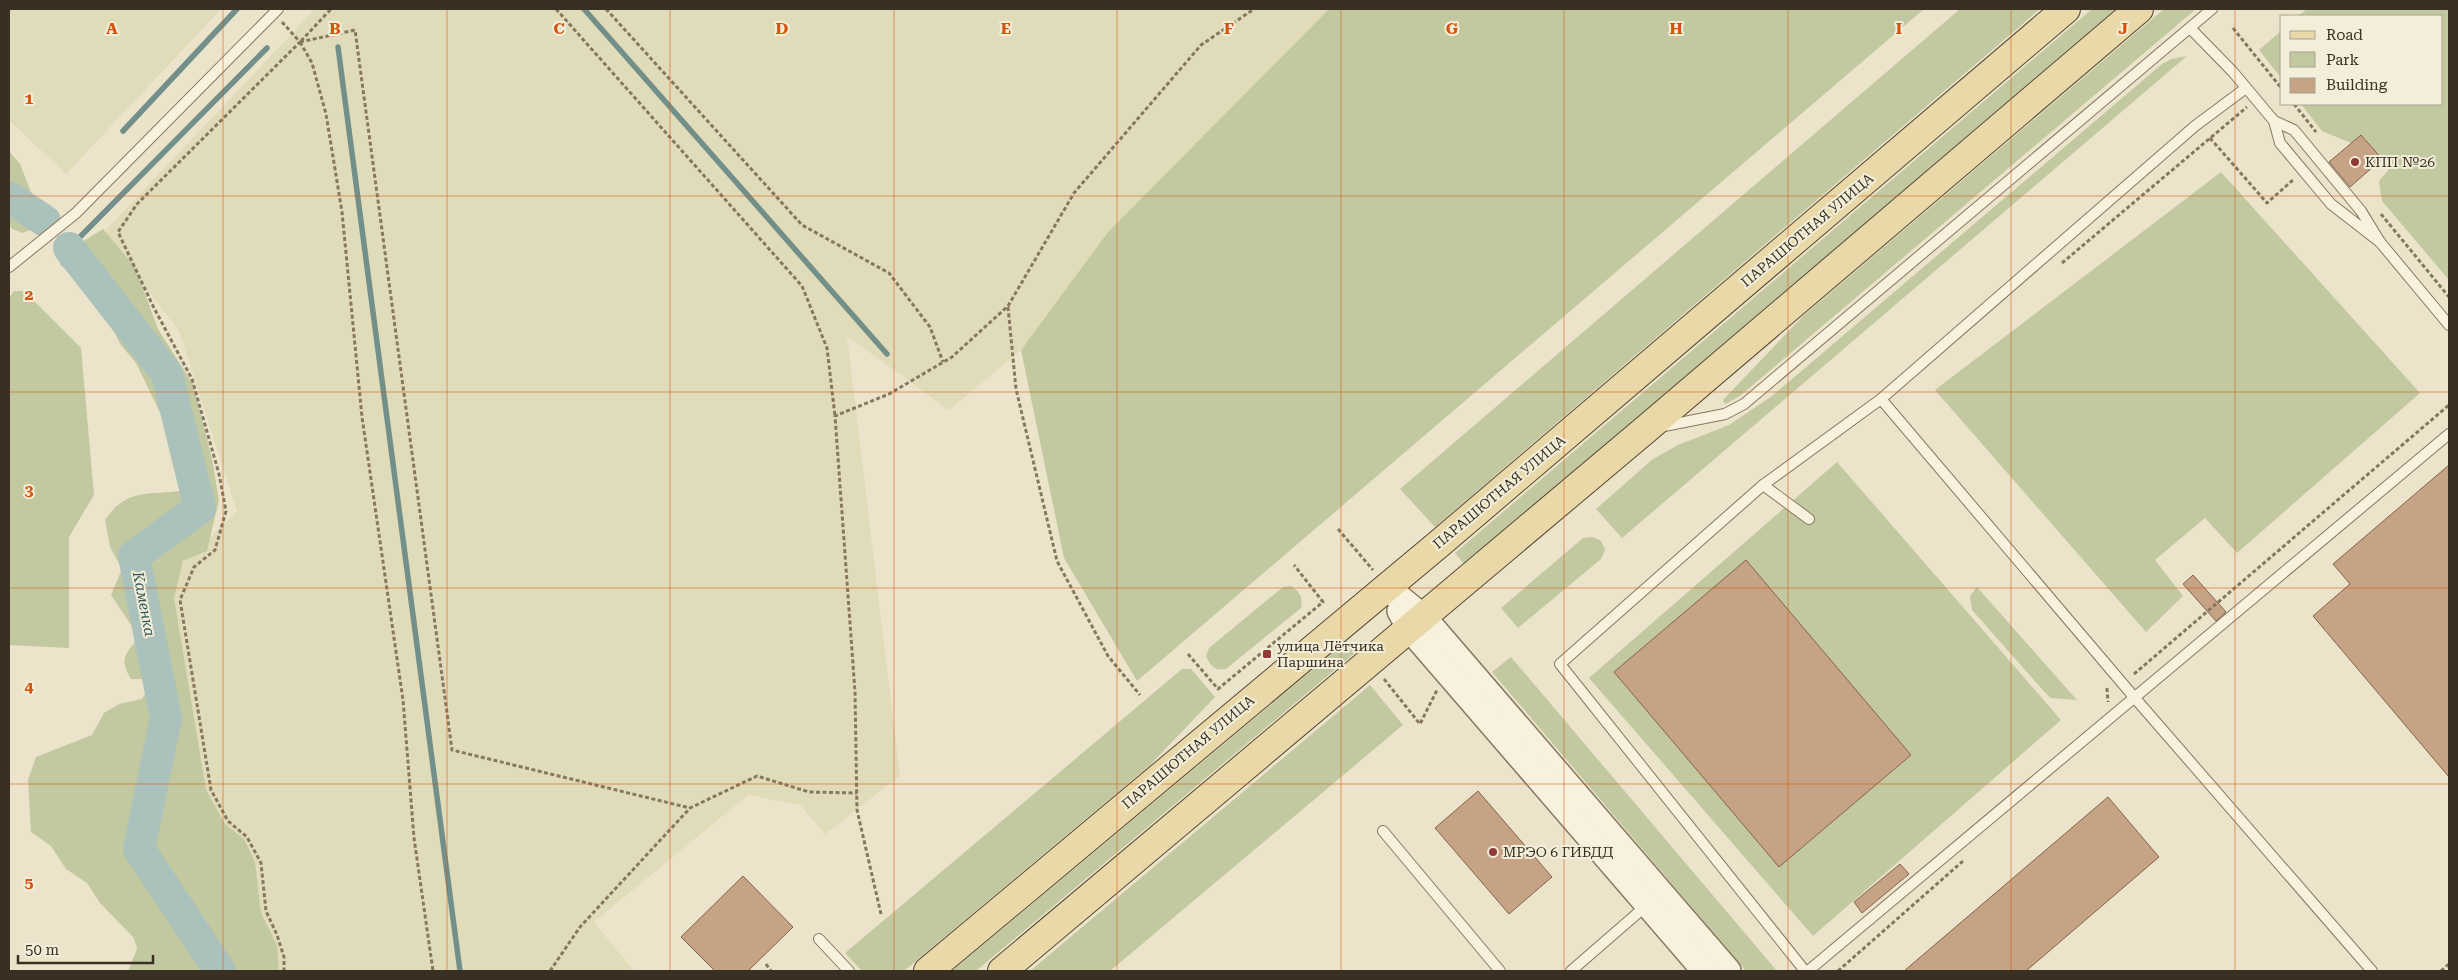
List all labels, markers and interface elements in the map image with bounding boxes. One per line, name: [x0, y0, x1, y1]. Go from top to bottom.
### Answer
legend: [2280, 15, 2443, 105]
text: A: [106, 19, 118, 38]
text: B: [329, 19, 341, 38]
text: C: [553, 19, 565, 38]
text: D: [776, 19, 789, 38]
text: E: [1001, 19, 1011, 38]
text: F: [1224, 19, 1234, 38]
text: G: [1446, 19, 1459, 38]
text: H: [1669, 19, 1683, 38]
text: I: [1896, 19, 1902, 38]
text: J: [2118, 19, 2128, 38]
text: Road: [2326, 26, 2363, 44]
text: Park: [2326, 51, 2360, 69]
text: Building: [2326, 76, 2388, 94]
text: 1: [25, 89, 34, 108]
place label: КПП №26: [2365, 154, 2435, 170]
marker: КПП №26: [2349, 156, 2361, 168]
street label: ПАРАШЮТНАЯ УЛИЦА: [1738, 170, 1877, 290]
text: 2: [25, 285, 34, 304]
street label: ПАРАШЮТНАЯ УЛИЦА: [1430, 432, 1569, 552]
text: 3: [25, 481, 34, 500]
water label: Каменка: [129, 569, 159, 638]
place label: улица Лётчика Паршина: [1277, 638, 1384, 670]
marker: улица Лётчика Паршина: [1261, 648, 1273, 660]
text: 4: [25, 677, 34, 696]
street label: ПАРАШЮТНАЯ УЛИЦА: [1119, 692, 1258, 812]
place label: МРЭО 6 ГИБДД: [1503, 844, 1614, 860]
marker: МРЭО 6 ГИБДД: [1487, 846, 1499, 858]
text: 5: [25, 873, 34, 892]
scale bar: [18, 932, 152, 964]
text: 50 m: [25, 941, 60, 959]

